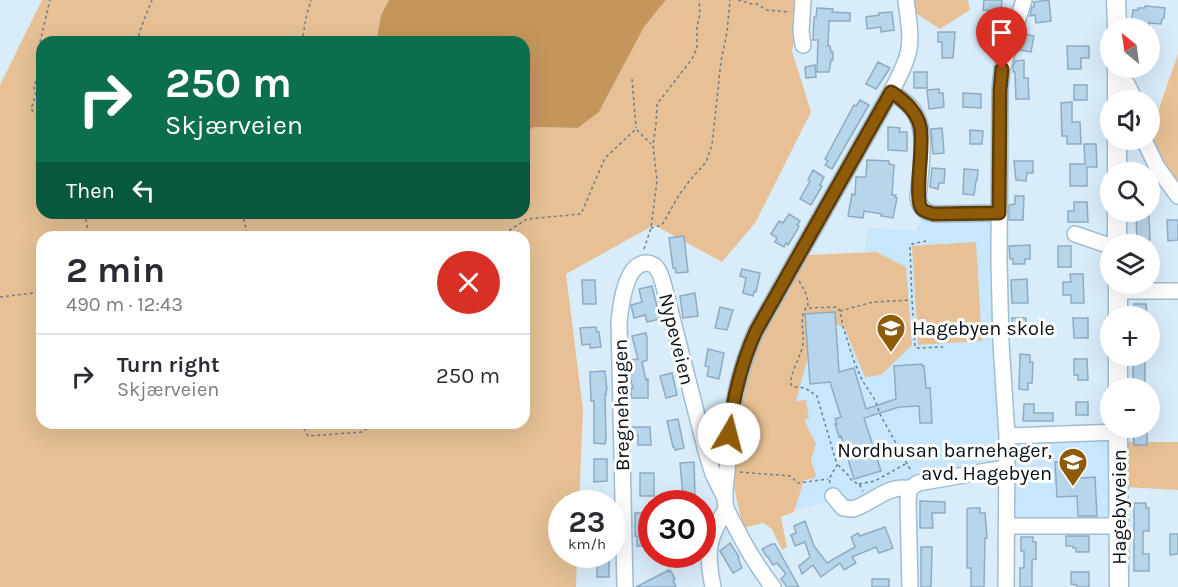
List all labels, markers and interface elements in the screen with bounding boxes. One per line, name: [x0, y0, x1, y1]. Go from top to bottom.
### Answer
pin: [976, 7, 1027, 69]
icon: arrive: [985, 16, 1018, 49]
north arrow: [1100, 18, 1160, 78]
map controls: [1100, 18, 1160, 438]
text: 250 m: [165, 58, 292, 108]
icon: right: [66, 60, 144, 138]
button: sound: [1100, 90, 1160, 150]
text: Skjærveien: [165, 109, 303, 141]
button: search: [1100, 162, 1160, 222]
icon: left: [127, 174, 160, 207]
text: Then: [66, 178, 115, 204]
button: layers: [1100, 234, 1160, 294]
text: 2 min: [66, 249, 165, 291]
button: close: [437, 251, 500, 314]
street label: Nypeveien: [654, 291, 699, 387]
text: 490 m · 12:43: [66, 293, 183, 316]
button: +: [1100, 306, 1160, 366]
school or university icon: Hagebyen skole: [875, 312, 907, 354]
place label: Hagebyen skole: [912, 317, 1055, 340]
street label: Bregnehaugen: [609, 339, 634, 471]
text: Turn right: [117, 352, 220, 378]
icon: right: [66, 360, 99, 393]
text: 250 m: [436, 363, 500, 389]
text: Skjærveien: [117, 378, 219, 401]
button: −: [1100, 378, 1160, 438]
position arrow: [697, 402, 761, 466]
place label: Nordhusan barnehager, avd. Hagebyen: [837, 439, 1052, 485]
school or university icon: Nordhusan barnehager, avd. Hagebyen: [1057, 446, 1089, 488]
street label: Hagebyveien: [1108, 449, 1131, 565]
speed limit sign: 30: [638, 490, 716, 568]
text: 23: [569, 504, 605, 540]
text: km/h: [568, 535, 606, 553]

